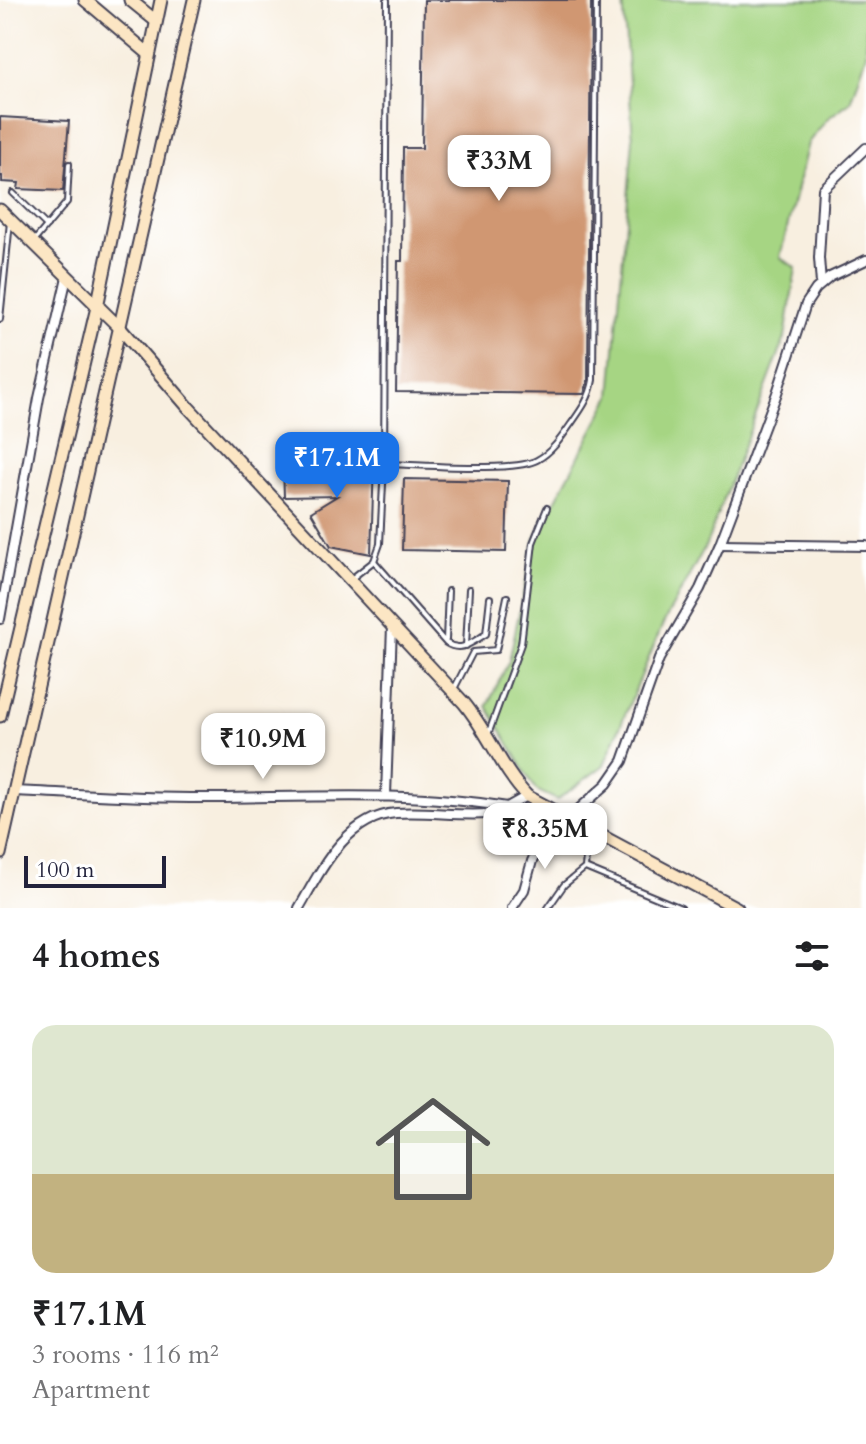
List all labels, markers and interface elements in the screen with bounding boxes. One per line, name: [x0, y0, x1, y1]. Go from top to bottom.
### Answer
pin: ₹33M: [452, 135, 546, 203]
text: ₹33M: [466, 143, 532, 178]
pin: ₹17.1M: [272, 432, 402, 500]
text: ₹17.1M: [293, 440, 381, 475]
pin: ₹10.9M: [198, 713, 328, 781]
text: ₹10.9M: [219, 721, 307, 756]
pin: ₹8.35M: [480, 803, 610, 871]
text: ₹8.35M: [501, 811, 589, 846]
scale bar: [24, 852, 166, 888]
text: 100 m: [36, 855, 94, 885]
text: 4 homes: [32, 933, 160, 979]
icon: filters: [790, 934, 834, 978]
icon: home: [361, 1077, 505, 1221]
text: ₹17.1M: [32, 1291, 147, 1337]
text: 3 rooms · 116 m²: [32, 1337, 219, 1372]
text: Apartment: [32, 1372, 150, 1407]

